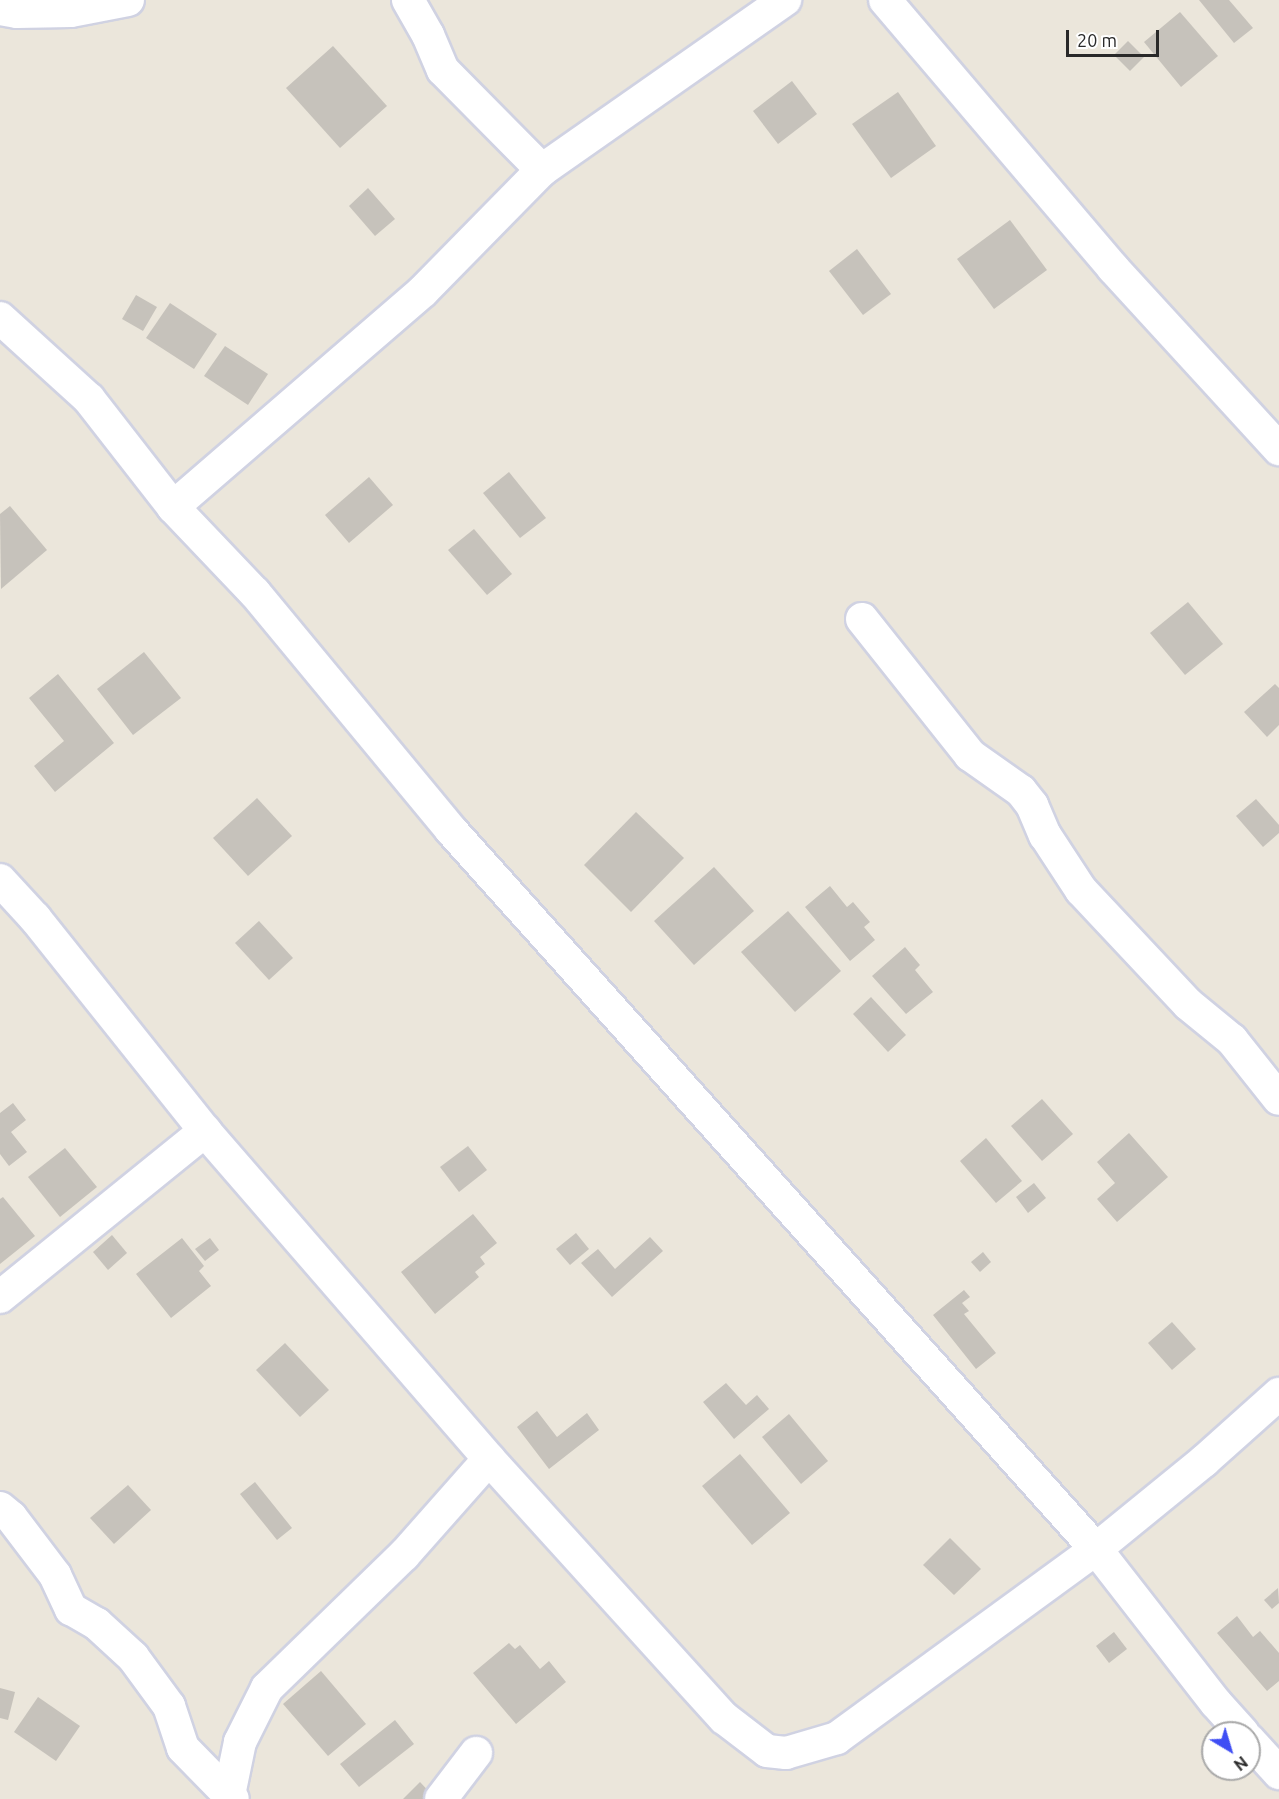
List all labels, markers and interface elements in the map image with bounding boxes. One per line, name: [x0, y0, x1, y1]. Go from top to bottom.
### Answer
scale bar: [1069, 18, 1162, 56]
text: 20 m: [1077, 30, 1117, 50]
north arrow: [1201, 1721, 1261, 1781]
text: N: [1231, 1753, 1251, 1774]

